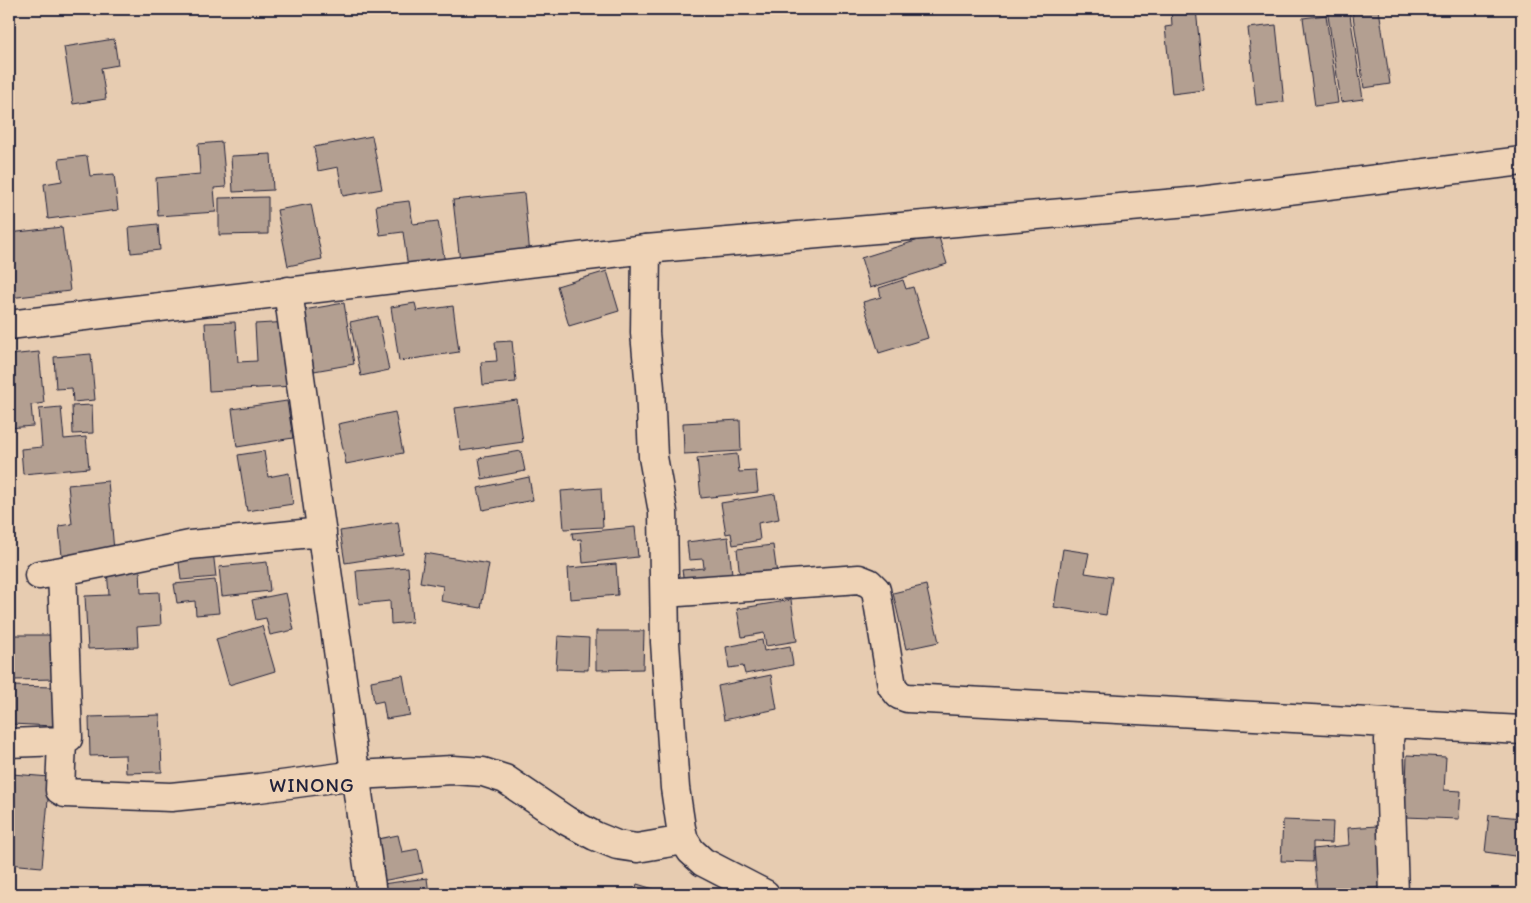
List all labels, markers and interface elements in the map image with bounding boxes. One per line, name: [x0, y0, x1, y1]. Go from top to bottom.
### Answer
district label: WINONG: [269, 773, 355, 797]

